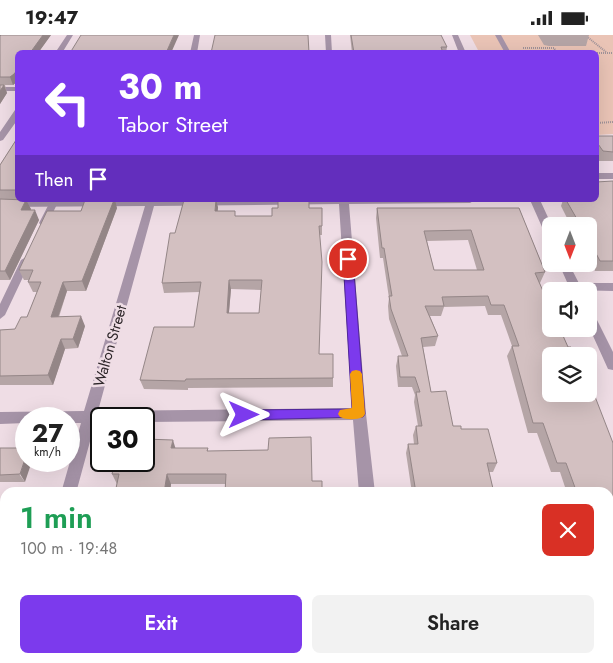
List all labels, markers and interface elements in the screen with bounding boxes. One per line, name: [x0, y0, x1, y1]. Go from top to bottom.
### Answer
text: 19:47: [25, 4, 78, 31]
text: 30 m: [118, 62, 202, 112]
icon: left: [35, 70, 100, 135]
text: Tabor Street: [118, 108, 228, 140]
icon: arrive: [84, 165, 112, 193]
text: Then: [35, 166, 74, 193]
north arrow: [542, 217, 598, 273]
map controls: [542, 217, 597, 402]
pin: [327, 238, 369, 280]
icon: arrive: [334, 245, 362, 273]
button: sound: [542, 282, 597, 337]
street label: Walton Street: [88, 302, 132, 389]
button: layers: [542, 347, 597, 402]
position arrow: [217, 388, 269, 440]
speed limit sign: 30: [90, 407, 155, 472]
text: 27: [32, 415, 63, 451]
text: km/h: [34, 443, 61, 461]
text: 1 min: [20, 496, 93, 539]
button: close: [542, 504, 594, 556]
text: 100 m · 19:48: [20, 537, 117, 560]
button: Exit: [20, 595, 302, 653]
button: Share: [312, 595, 594, 653]

